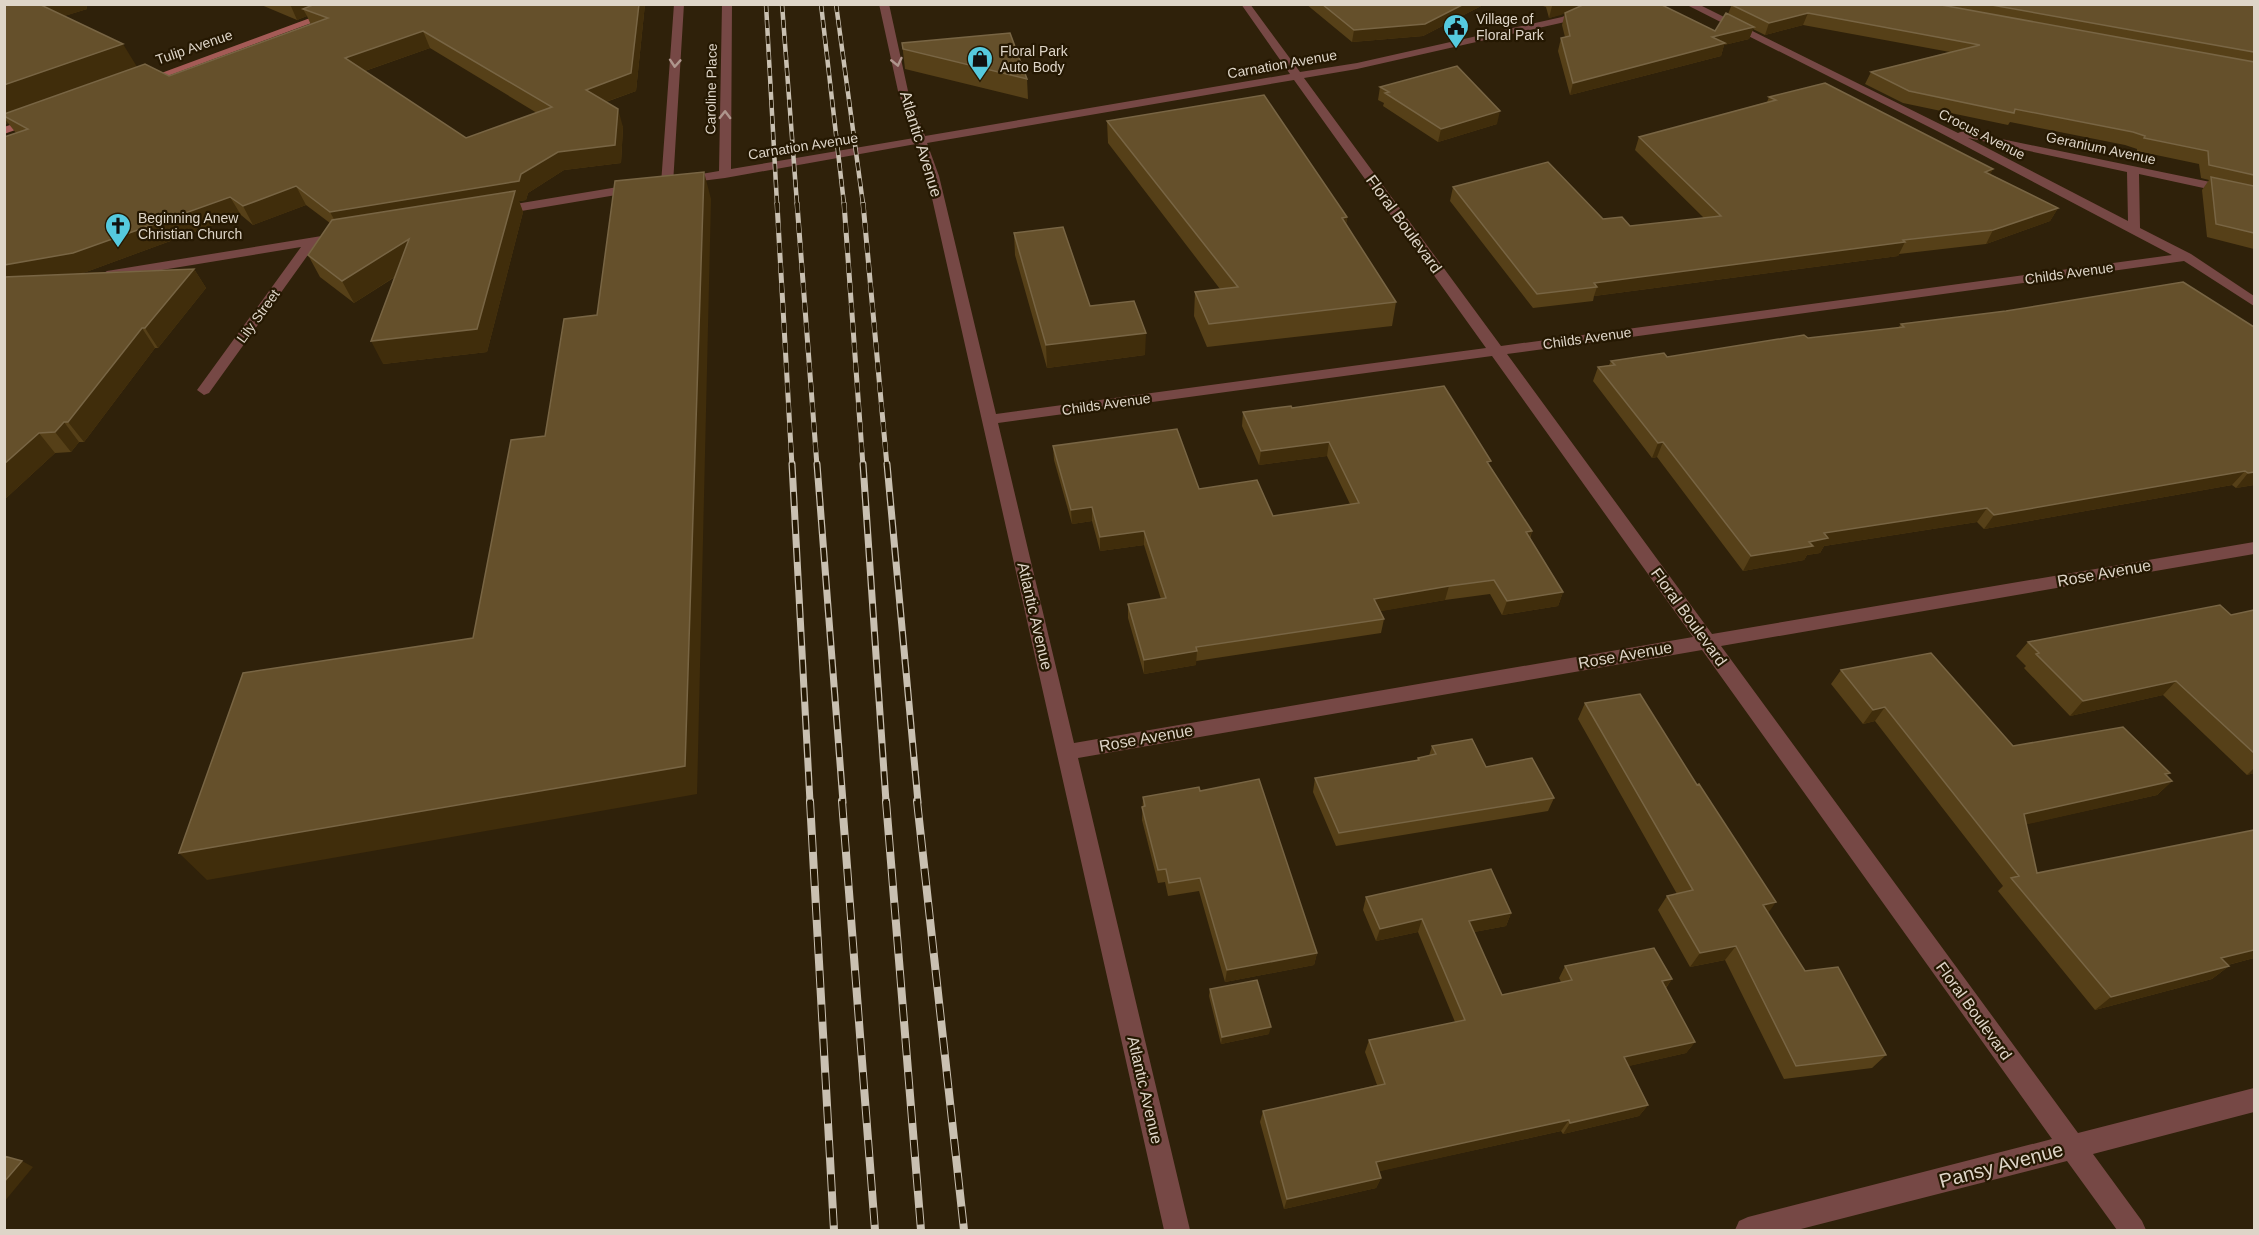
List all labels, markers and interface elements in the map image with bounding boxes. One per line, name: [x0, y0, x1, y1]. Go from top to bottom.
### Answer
place label: Village of Floral Park: [1476, 11, 1545, 43]
public building icon: Village of Floral Park: [1441, 12, 1471, 50]
street label: Tulip Avenue: [153, 26, 235, 68]
street label: Caroline Place: [702, 43, 720, 135]
place label: Floral Park Auto Body: [1000, 43, 1069, 75]
shop icon: Floral Park Auto Body: [965, 44, 995, 82]
street label: Carnation Avenue: [1226, 46, 1338, 82]
one-way arrow: [890, 56, 903, 66]
one-way arrow: [669, 58, 682, 67]
street label: Atlantic Avenue: [897, 89, 945, 199]
street label: Crocus Avenue: [1936, 105, 2028, 163]
one-way arrow: [719, 111, 732, 120]
street label: Carnation Avenue: [747, 129, 859, 163]
street label: Geranium Avenue: [2045, 129, 2158, 167]
street label: Floral Boulevard: [1363, 172, 1445, 276]
place label: Beginning Anew Christian Church: [138, 210, 242, 242]
church icon: Beginning Anew Christian Church: [103, 211, 133, 249]
street label: Childs Avenue: [2024, 259, 2115, 287]
street label: Lily Street: [233, 286, 283, 346]
street label: Childs Avenue: [1542, 324, 1633, 352]
street label: Childs Avenue: [1061, 390, 1152, 418]
street label: Rose Avenue: [2056, 556, 2152, 590]
street label: Atlantic Avenue: [1014, 560, 1056, 672]
street label: Floral Boulevard: [1648, 565, 1730, 669]
street label: Rose Avenue: [1577, 638, 1673, 672]
street label: Rose Avenue: [1098, 721, 1194, 755]
street label: Floral Boulevard: [1933, 959, 2015, 1063]
street label: Atlantic Avenue: [1124, 1034, 1166, 1146]
street label: Pansy Avenue: [1937, 1138, 2065, 1192]

